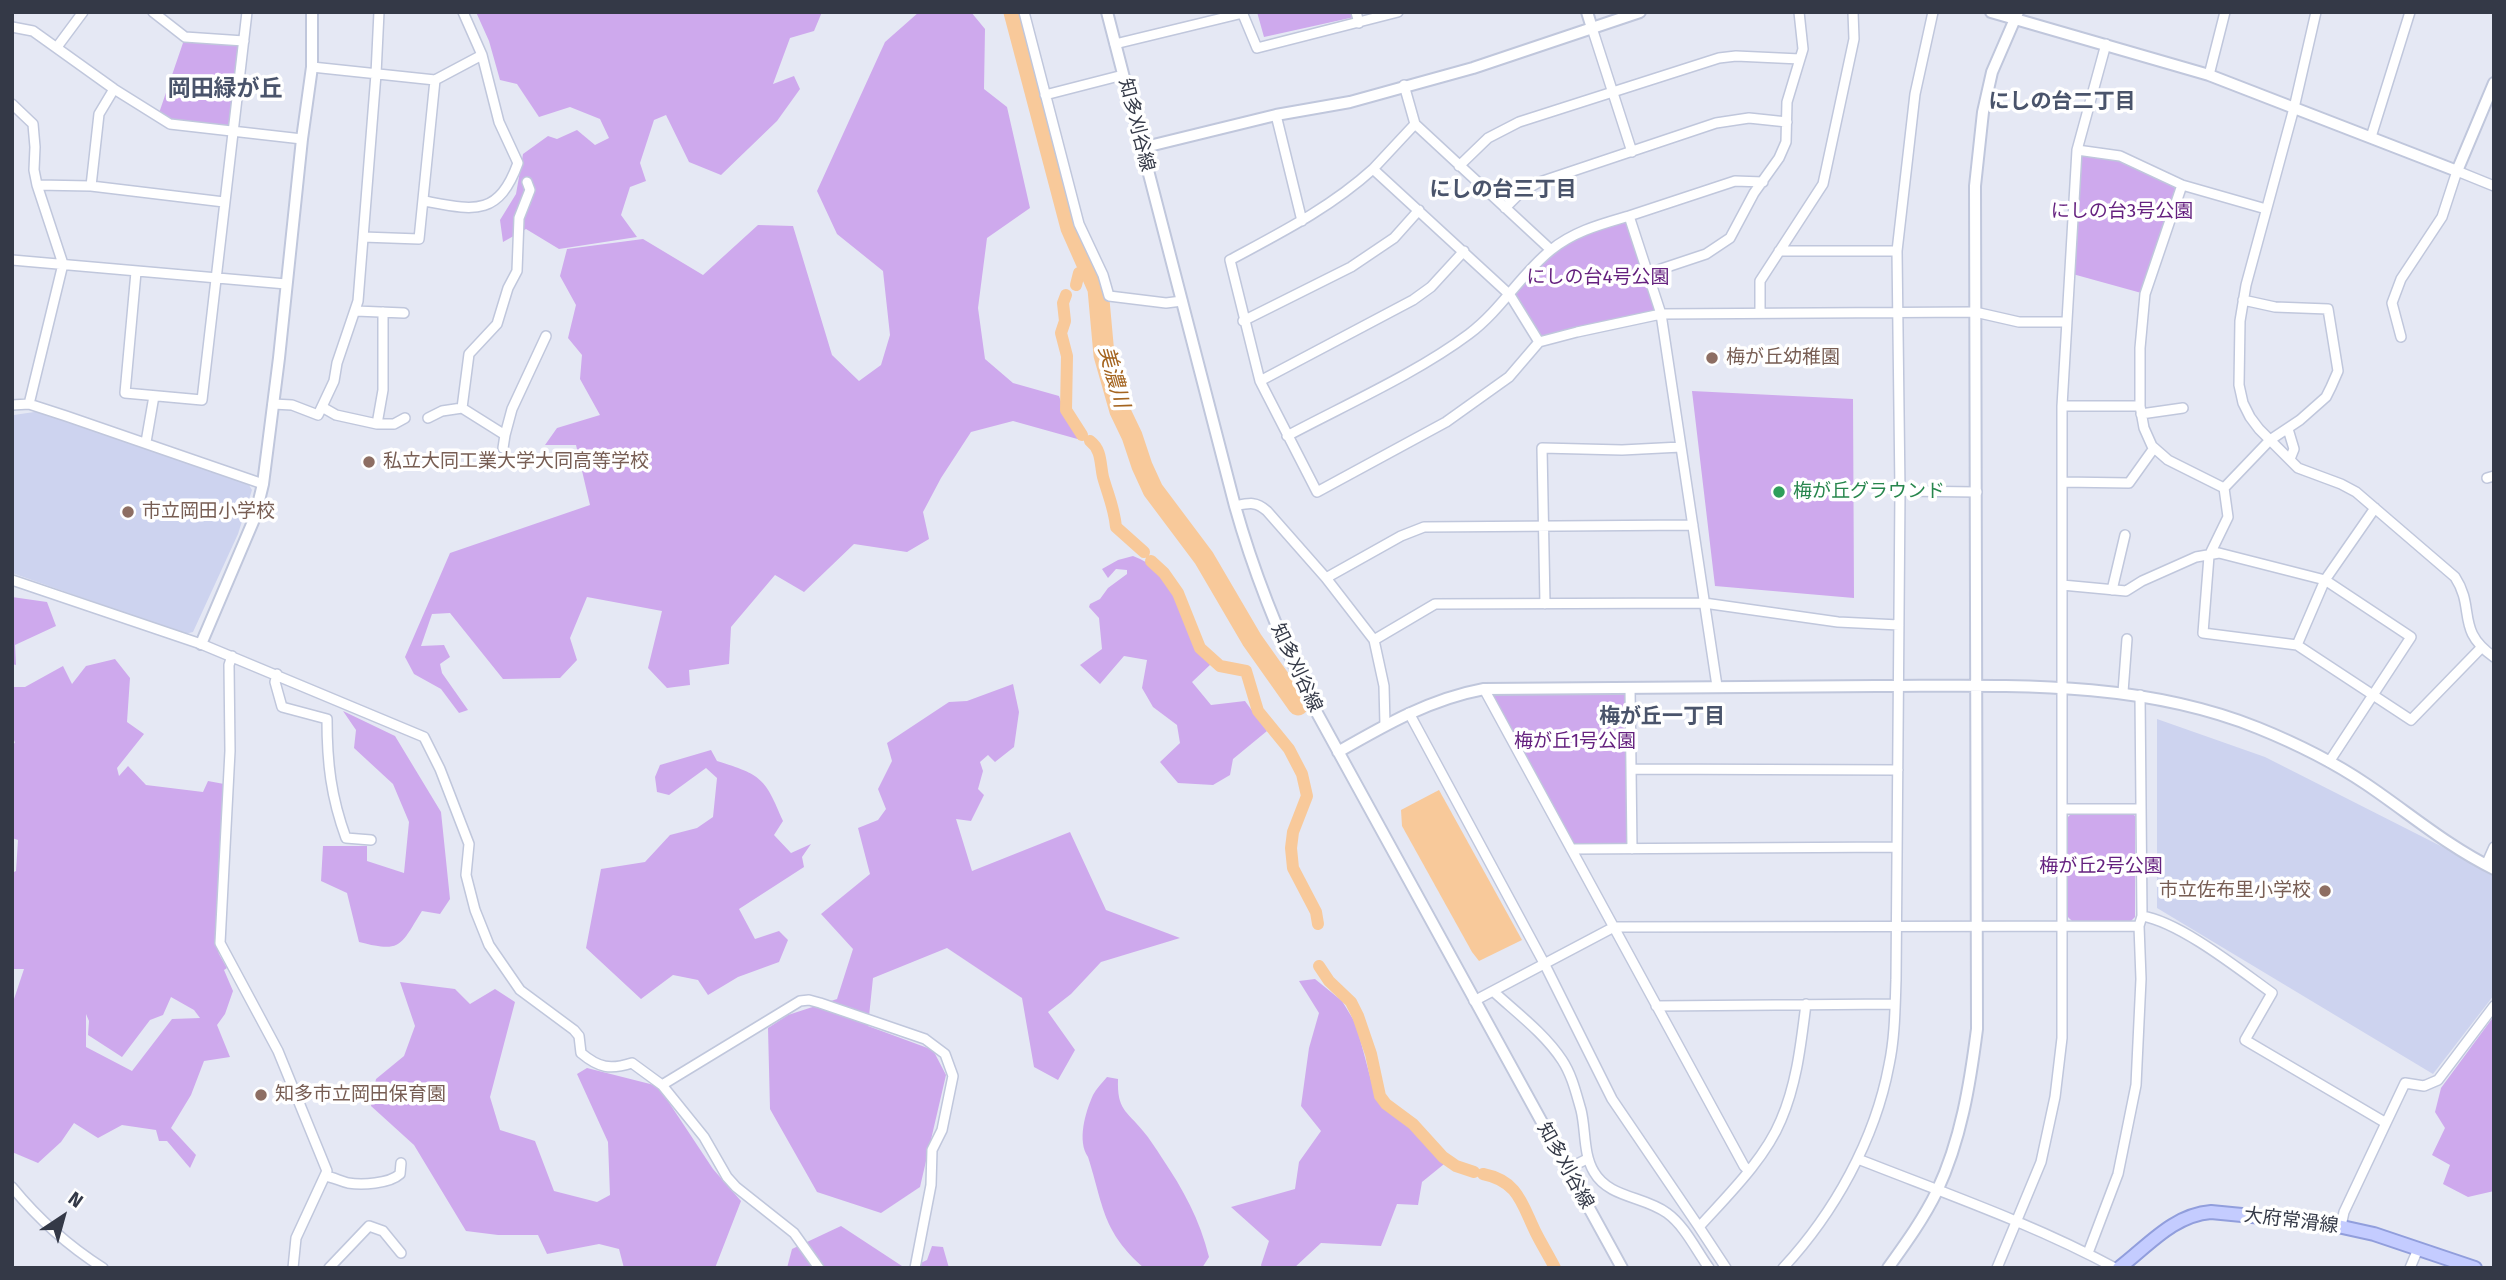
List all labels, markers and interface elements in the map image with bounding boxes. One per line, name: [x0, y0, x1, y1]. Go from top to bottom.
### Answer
district label: 岡田緑が丘: [168, 76, 282, 104]
street label: 知多刈谷線: [1113, 76, 1159, 174]
district label: にしの台二丁目: [1989, 89, 2135, 115]
district label: にしの台三丁目: [1430, 177, 1576, 203]
park label: にしの台3号公園: [2051, 201, 2193, 223]
park label: にしの台4号公園: [1526, 267, 1670, 289]
water label: 美濃川: [1092, 343, 1134, 411]
place label: 梅が丘幼稚園: [1726, 347, 1840, 369]
marker: 梅が丘幼稚園: [1704, 350, 1720, 366]
place label: 私立大同工業大学大同高等学校: [383, 451, 649, 473]
marker: 私立大同工業大学大同高等学校: [361, 454, 377, 470]
place label: 梅が丘グラウンド: [1793, 481, 1945, 503]
marker: 梅が丘グラウンド: [1771, 484, 1787, 500]
place label: 市立岡田小学校: [142, 501, 275, 523]
marker: 市立岡田小学校: [120, 504, 136, 520]
street label: 知多刈谷線: [1266, 620, 1326, 716]
district label: 梅が丘一丁目: [1599, 704, 1725, 730]
park label: 梅が丘1号公園: [1514, 731, 1636, 753]
park label: 梅が丘2号公園: [2039, 856, 2163, 878]
place label: 市立佐布里小学校: [2159, 880, 2311, 902]
marker: 市立佐布里小学校: [2317, 883, 2333, 899]
place label: 知多市立岡田保育園: [275, 1084, 446, 1106]
marker: 知多市立岡田保育園: [253, 1087, 269, 1103]
street label: 知多刈谷線: [1532, 1119, 1598, 1213]
north arrow: [28, 1182, 98, 1252]
text: N: [64, 1187, 87, 1213]
street label: 大府常滑線: [2242, 1204, 2340, 1238]

